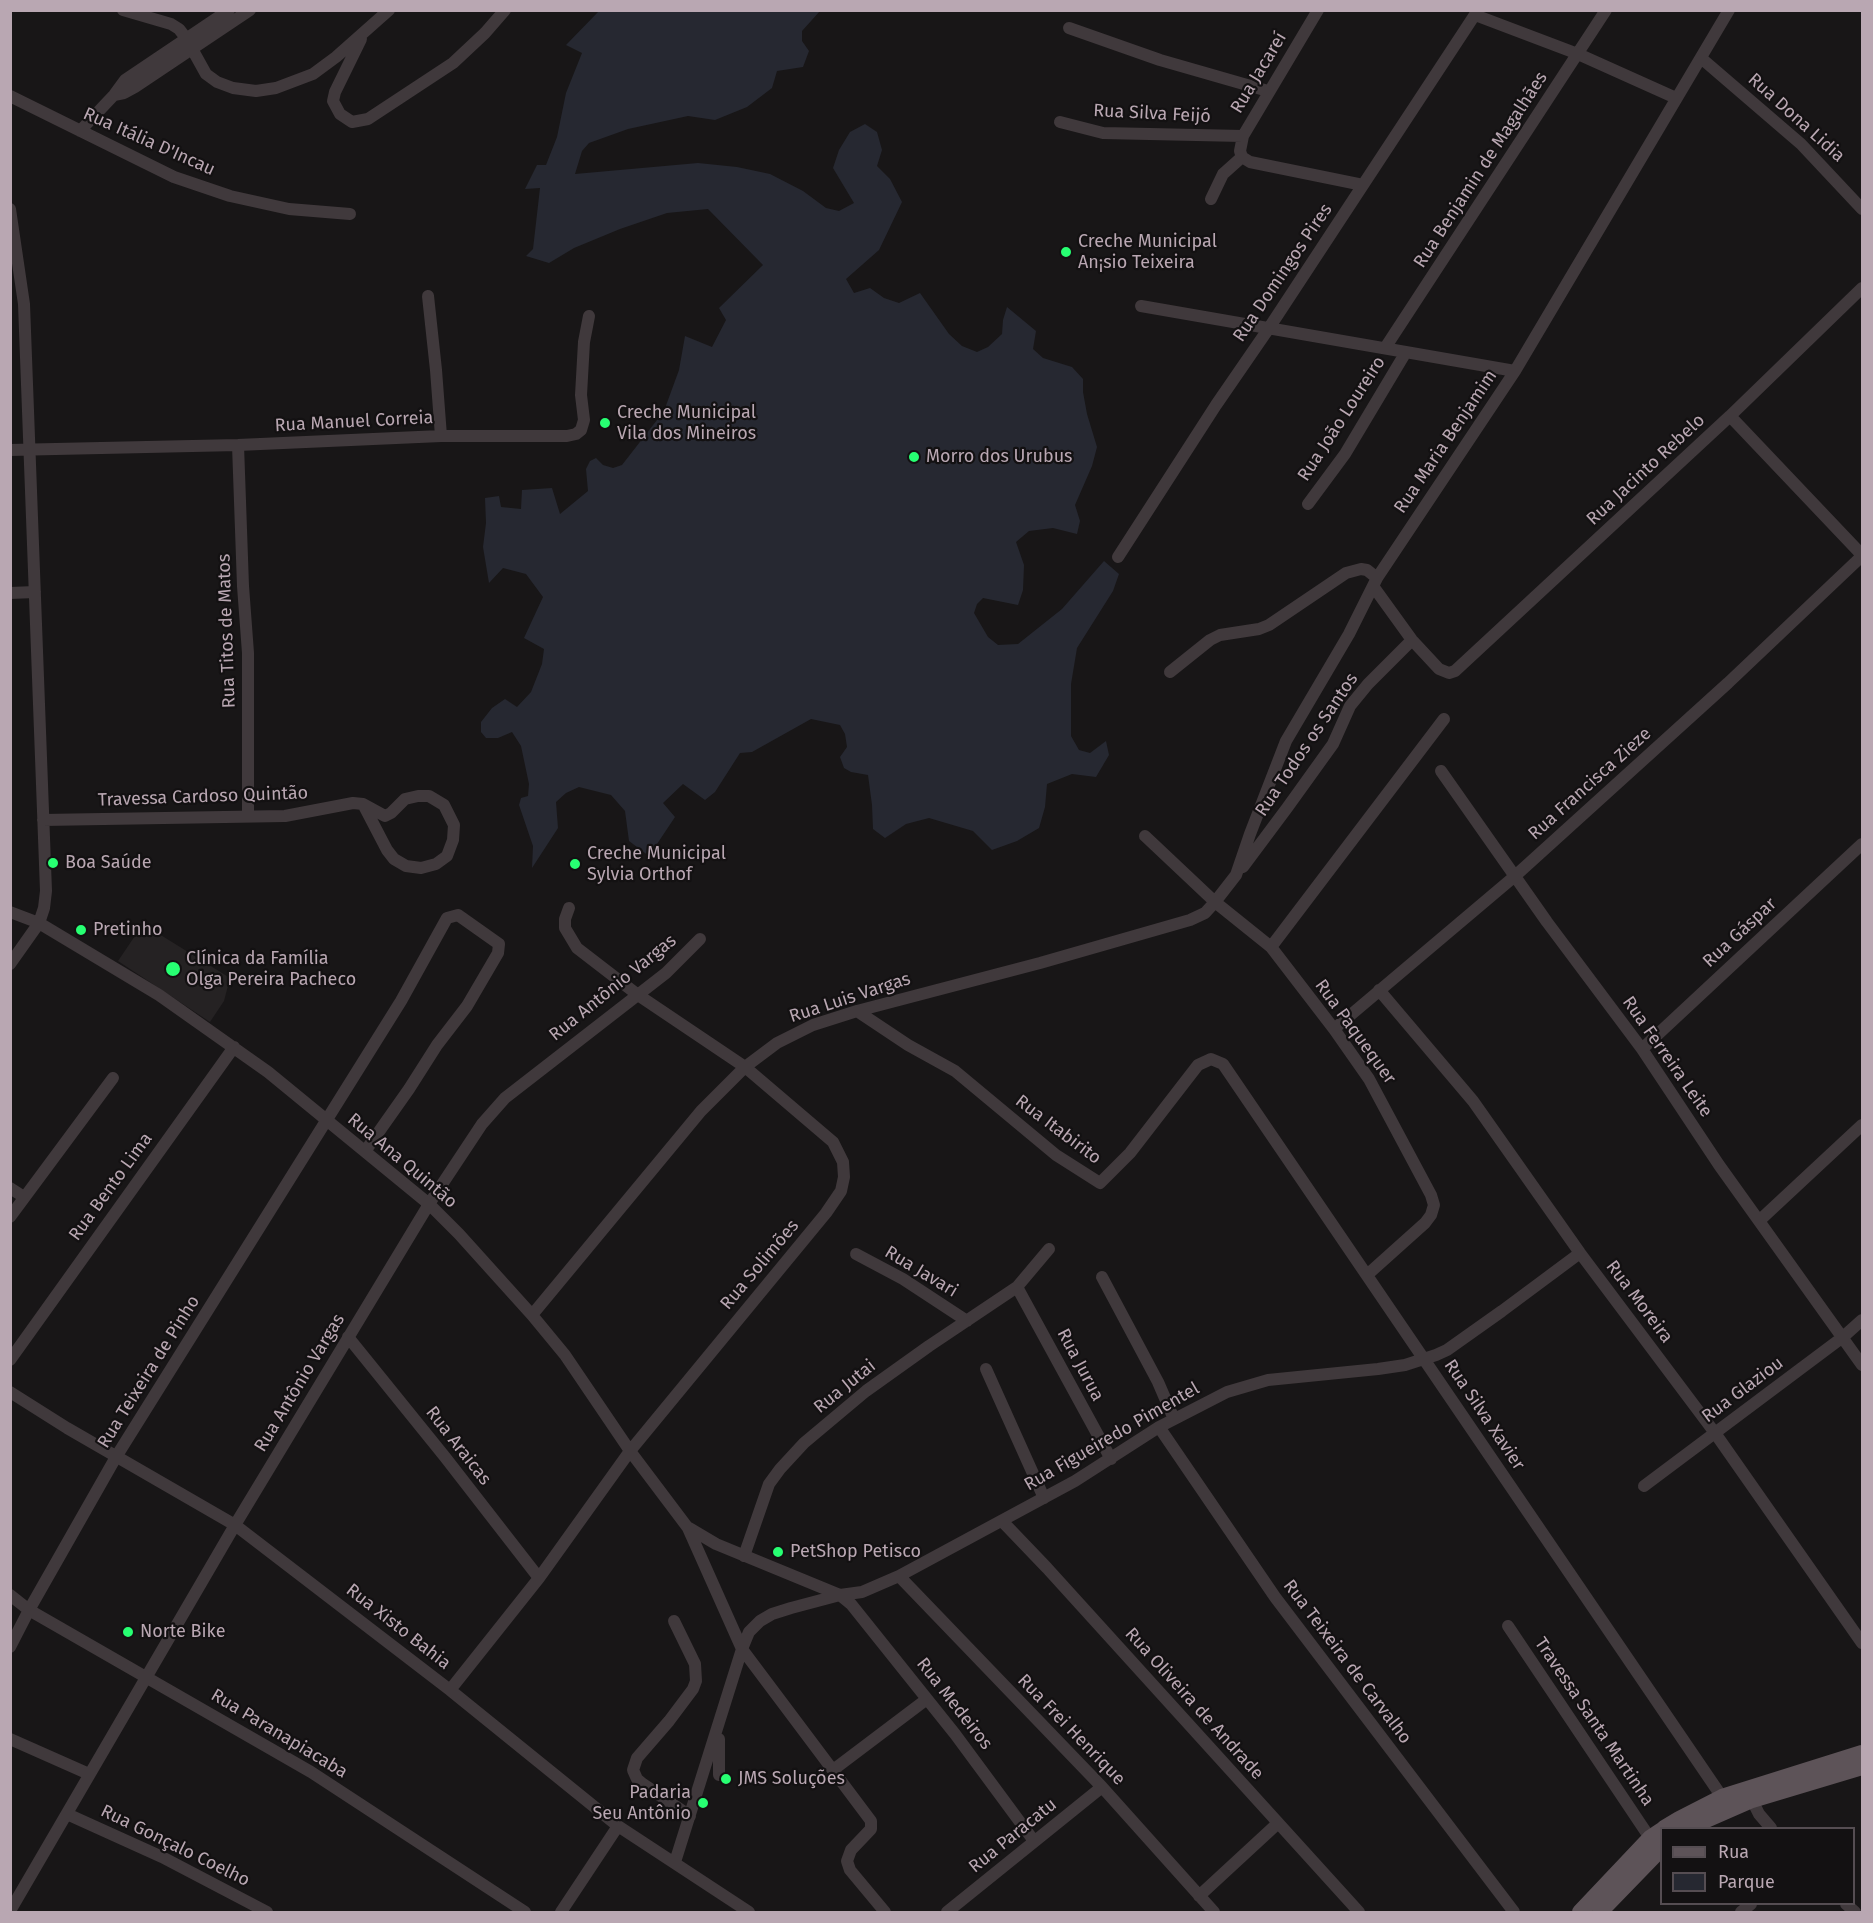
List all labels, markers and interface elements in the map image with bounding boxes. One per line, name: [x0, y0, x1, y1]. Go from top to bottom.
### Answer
street label: Rua Jacareí: [1226, 29, 1292, 117]
street label: Rua Benjamin de Magalhães: [1409, 68, 1553, 272]
street label: Rua Dona Lidia: [1743, 69, 1849, 167]
street label: Rua Silva Feijó: [1093, 100, 1211, 128]
street label: Rua Itália D'Incau: [80, 103, 218, 181]
street label: Rua Domingos Pires: [1229, 200, 1337, 346]
place label: Creche Municipal An¡sio Teixeira: [1078, 231, 1217, 274]
marker: Creche Municipal An¡sio Teixeira: [1059, 245, 1073, 259]
street label: Rua João Loureiro: [1294, 353, 1390, 485]
street label: Rua Maria Benjamim: [1390, 366, 1502, 518]
place label: Creche Municipal Vila dos Mineiros: [617, 402, 756, 444]
street label: Rua Manuel Correia: [274, 407, 434, 437]
street label: Rua Jacinto Rebelo: [1582, 410, 1710, 530]
marker: Creche Municipal Vila dos Mineiros: [598, 416, 612, 430]
place label: Morro dos Urubus: [926, 446, 1073, 468]
marker: Morro dos Urubus: [907, 450, 921, 464]
street label: Rua Titos de Matos: [214, 553, 240, 709]
street label: Rua Todos os Santos: [1251, 669, 1363, 821]
street label: Rua Francisca Zieze: [1524, 723, 1656, 845]
street label: Travessa Cardoso Quintão: [97, 783, 309, 811]
place label: Creche Municipal Sylvia Orthof: [587, 843, 726, 886]
place label: Boa Saúde: [65, 852, 151, 874]
marker: Boa Saúde: [46, 856, 60, 870]
marker: Creche Municipal Sylvia Orthof: [568, 857, 582, 871]
street label: Rua Gáspar: [1699, 894, 1781, 972]
place label: Pretinho: [93, 919, 162, 941]
marker: Pretinho: [74, 923, 88, 937]
street label: Rua Antônio Vargas: [545, 930, 681, 1046]
place label: Clínica da Família Olga Pereira Pacheco: [186, 948, 356, 990]
marker: Clínica da Família Olga Pereira Pacheco: [164, 960, 182, 978]
street label: Rua Luis Vargas: [787, 968, 913, 1028]
street label: Rua Paquequer: [1310, 975, 1400, 1089]
street label: Rua Ferreira Leite: [1617, 992, 1717, 1122]
street label: Rua Itabirito: [1011, 1091, 1105, 1169]
street label: Rua Ana Quintão: [343, 1109, 461, 1213]
street label: Rua Bento Lima: [65, 1129, 157, 1245]
street label: Rua Solimões: [716, 1216, 804, 1314]
street label: Rua Javari: [881, 1242, 961, 1302]
street label: Rua Moreira: [1601, 1256, 1677, 1348]
street label: Rua Teixeira de Pinho: [93, 1292, 205, 1452]
street label: Rua Antônio Vargas: [250, 1310, 350, 1456]
street label: Rua Jurua: [1052, 1325, 1108, 1405]
street label: Rua Glaziou: [1698, 1352, 1788, 1428]
street label: Rua Jutai: [810, 1356, 880, 1418]
street label: Rua Silva Xavier: [1439, 1356, 1529, 1474]
street label: Rua Figueiredo Pimentel: [1021, 1378, 1203, 1496]
street label: Rua Araicas: [421, 1402, 495, 1490]
place label: PetShop Petisco: [790, 1541, 921, 1563]
marker: PetShop Petisco: [771, 1545, 785, 1559]
street label: Rua Teixeira de Carvalho: [1278, 1576, 1416, 1748]
street label: Rua Xisto Bahia: [341, 1579, 455, 1675]
place label: Norte Bike: [140, 1621, 225, 1643]
street label: Rua Oliveira de Andrade: [1120, 1624, 1268, 1784]
marker: Norte Bike: [121, 1625, 135, 1639]
street label: Travessa Santa Martinha: [1530, 1634, 1658, 1810]
street label: Rua Medeiros: [911, 1654, 997, 1754]
street label: Rua Frei Henrique: [1013, 1670, 1129, 1790]
street label: Rua Paranapiacaba: [207, 1685, 351, 1783]
place label: JMS Soluções: [738, 1768, 845, 1790]
marker: JMS Soluções: [719, 1772, 733, 1786]
place label: Padaria Seu Antônio: [592, 1782, 691, 1824]
street label: Rua Paracatu: [965, 1794, 1061, 1878]
marker: Padaria Seu Antônio: [696, 1796, 710, 1810]
street label: Rua Gonçalo Coelho: [97, 1801, 253, 1891]
legend: [1660, 1827, 1855, 1905]
text: Rua: [1718, 1841, 1749, 1863]
text: Parque: [1718, 1871, 1775, 1893]

